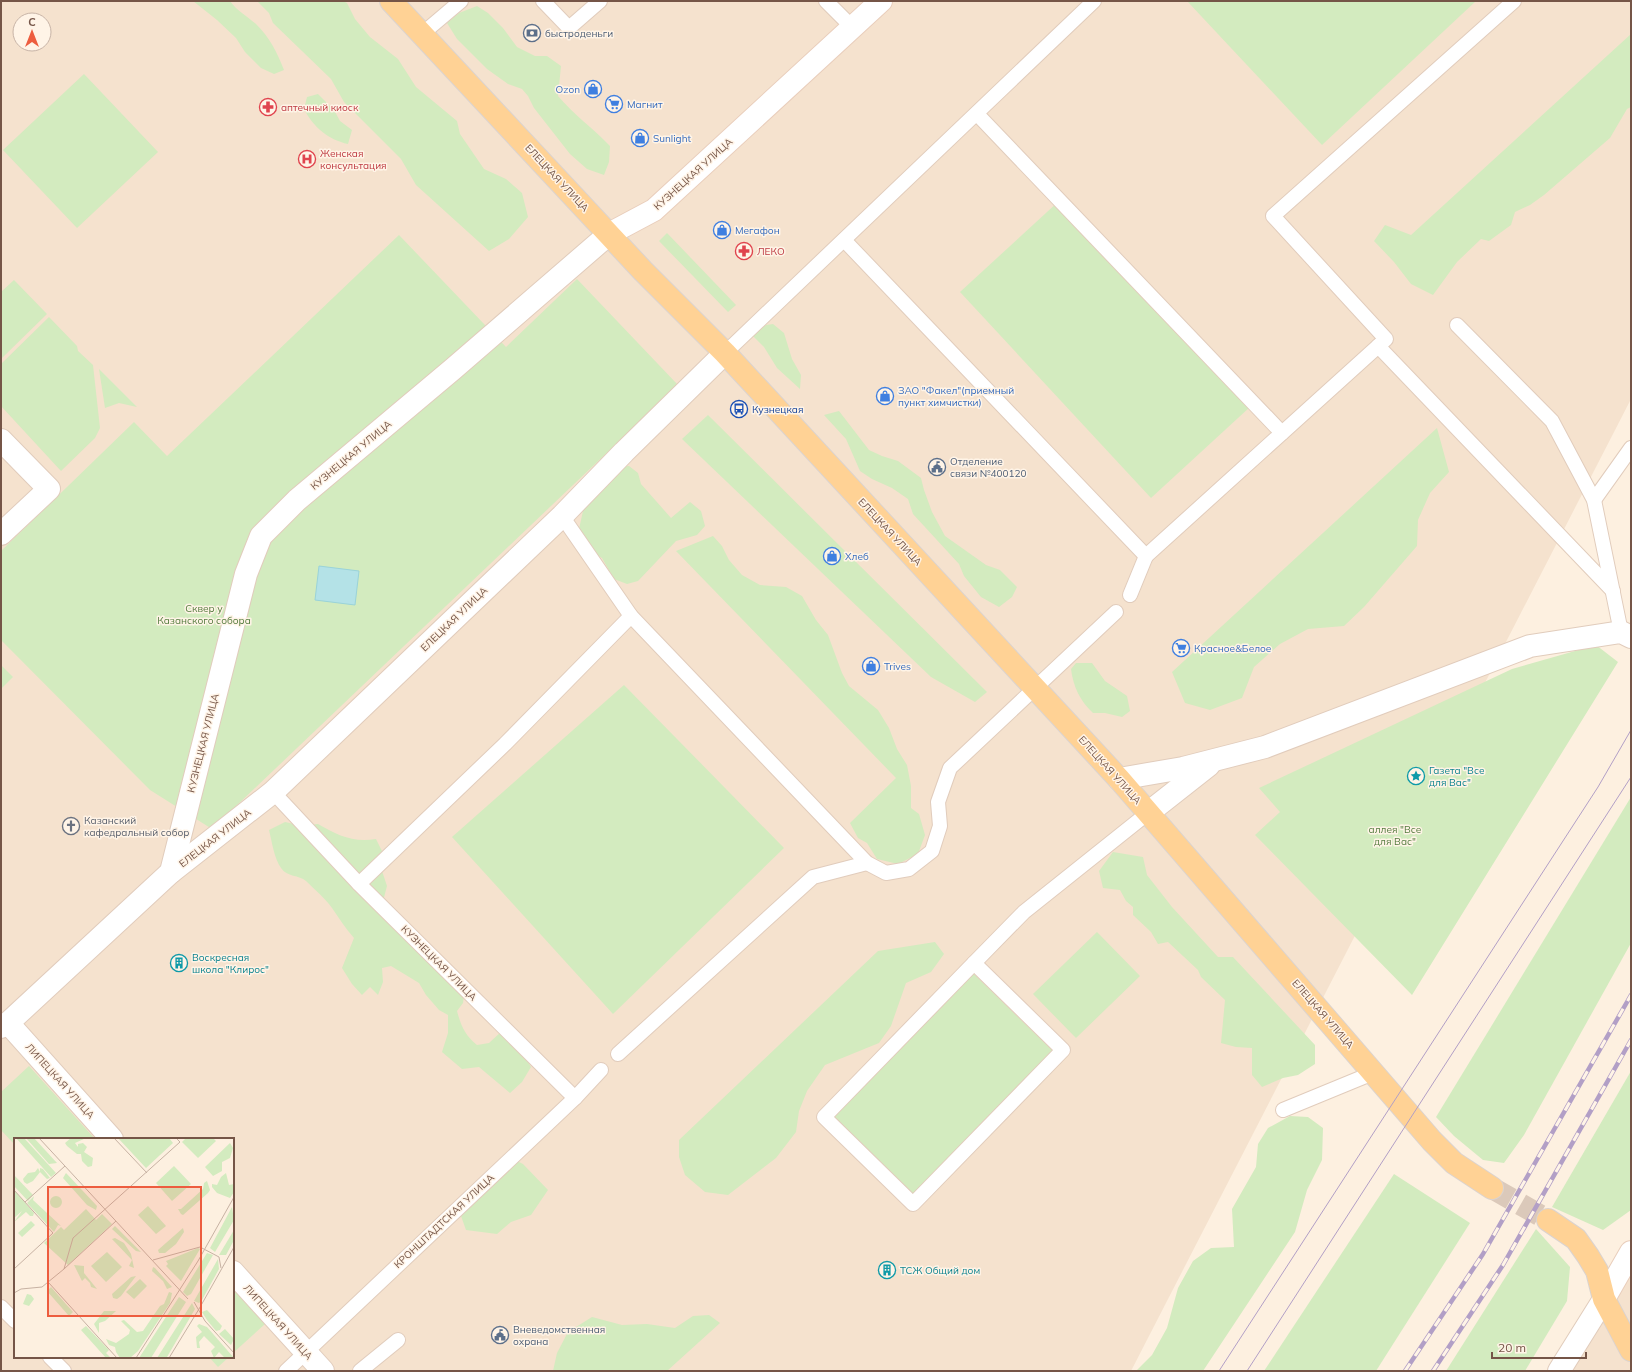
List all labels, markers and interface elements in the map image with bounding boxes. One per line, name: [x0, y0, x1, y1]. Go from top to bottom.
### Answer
north arrow: [12, 12, 52, 52]
text: С: [28, 15, 36, 29]
bank icon: быстроденьги: [522, 23, 542, 43]
place label: быстроденьги: [545, 27, 613, 40]
shop icon: Ozon: [583, 79, 603, 99]
place label: Ozon: [556, 83, 580, 96]
supermarket icon: Магнит: [604, 94, 624, 114]
pharmacy icon: аптечный киоск: [258, 97, 278, 117]
place label: Магнит: [627, 98, 663, 111]
place label: аптечный киоск: [281, 101, 359, 114]
shop icon: Sunlight: [630, 128, 650, 148]
place label: Sunlight: [653, 132, 692, 145]
street label: КУЗНЕЦКАЯ УЛИЦА: [651, 135, 736, 213]
street label: ЕЛЕЦКАЯ УЛИЦА: [522, 141, 592, 215]
place label: Женская консультация: [320, 147, 387, 172]
hospital icon: Женская консультация: [297, 149, 317, 169]
shop icon: Мегафон: [712, 220, 732, 240]
place label: Мегафон: [735, 224, 780, 237]
pharmacy icon: ЛЕКО: [734, 241, 754, 261]
place label: ЛЕКО: [757, 245, 785, 258]
place label: ЗАО "Факел"(приемный пункт химчистки): [898, 384, 1014, 409]
shop icon: ЗАО "Факел"(приемный пункт химчистки): [875, 386, 895, 406]
bus stop icon: Кузнецкая: [729, 399, 749, 419]
place label: Кузнецкая: [752, 403, 803, 416]
street label: КУЗНЕЦКАЯ УЛИЦА: [308, 417, 395, 493]
place label: Отделение связи №400120: [950, 455, 1027, 480]
public building icon: Отделение связи №400120: [927, 457, 947, 477]
street label: ЕЛЕЦКАЯ УЛИЦА: [855, 495, 925, 569]
shop icon: Хлеб: [822, 546, 842, 566]
place label: Хлеб: [845, 550, 869, 563]
street label: ЕЛЕЦКАЯ УЛИЦА: [418, 583, 491, 654]
park label: Сквер у Казанского собора: [157, 602, 251, 627]
supermarket icon: Красное&Белое: [1171, 638, 1191, 658]
place label: Красное&Белое: [1194, 642, 1272, 655]
shop icon: Trives: [861, 656, 881, 676]
place label: Trives: [884, 660, 911, 673]
street label: КУЗНЕЦКАЯ УЛИЦА: [184, 691, 222, 794]
street label: ЕЛЕЦКАЯ УЛИЦА: [1076, 733, 1145, 807]
place label: Газета "Все для Вас": [1429, 764, 1485, 789]
place icon: Газета "Все для Вас": [1406, 766, 1426, 786]
street label: ЕЛЕЦКАЯ УЛИЦА: [176, 805, 254, 870]
place label: Казанский кафедральный собор: [84, 814, 189, 839]
church icon: Казанский кафедральный собор: [61, 816, 81, 836]
park label: аллея "Все для Вас": [1369, 823, 1422, 848]
street label: КУЗНЕЦКАЯ УЛИЦА: [398, 922, 480, 1004]
place label: Воскресная школа "Клирос": [192, 951, 269, 976]
building icon: Воскресная школа "Клирос": [169, 953, 189, 973]
street label: ЕЛЕЦКАЯ УЛИЦА: [1289, 977, 1357, 1052]
street label: ЛИПЕЦКАЯ УЛИЦА: [23, 1041, 98, 1122]
inset map: [14, 1138, 234, 1358]
street label: КРОНШТАДТСКАЯ УЛИЦА: [391, 1171, 497, 1271]
building icon: ТСЖ Общий дом: [877, 1260, 897, 1280]
place label: ТСЖ Общий дом: [900, 1264, 980, 1277]
street label: ЛИПЕЦКАЯ УЛИЦА: [241, 1282, 316, 1363]
place label: Вневедомственная охрана: [513, 1323, 605, 1348]
public building icon: Вневедомственная охрана: [490, 1325, 510, 1345]
scale bar: [1492, 1334, 1586, 1360]
text: 20 m: [1498, 1340, 1526, 1355]

